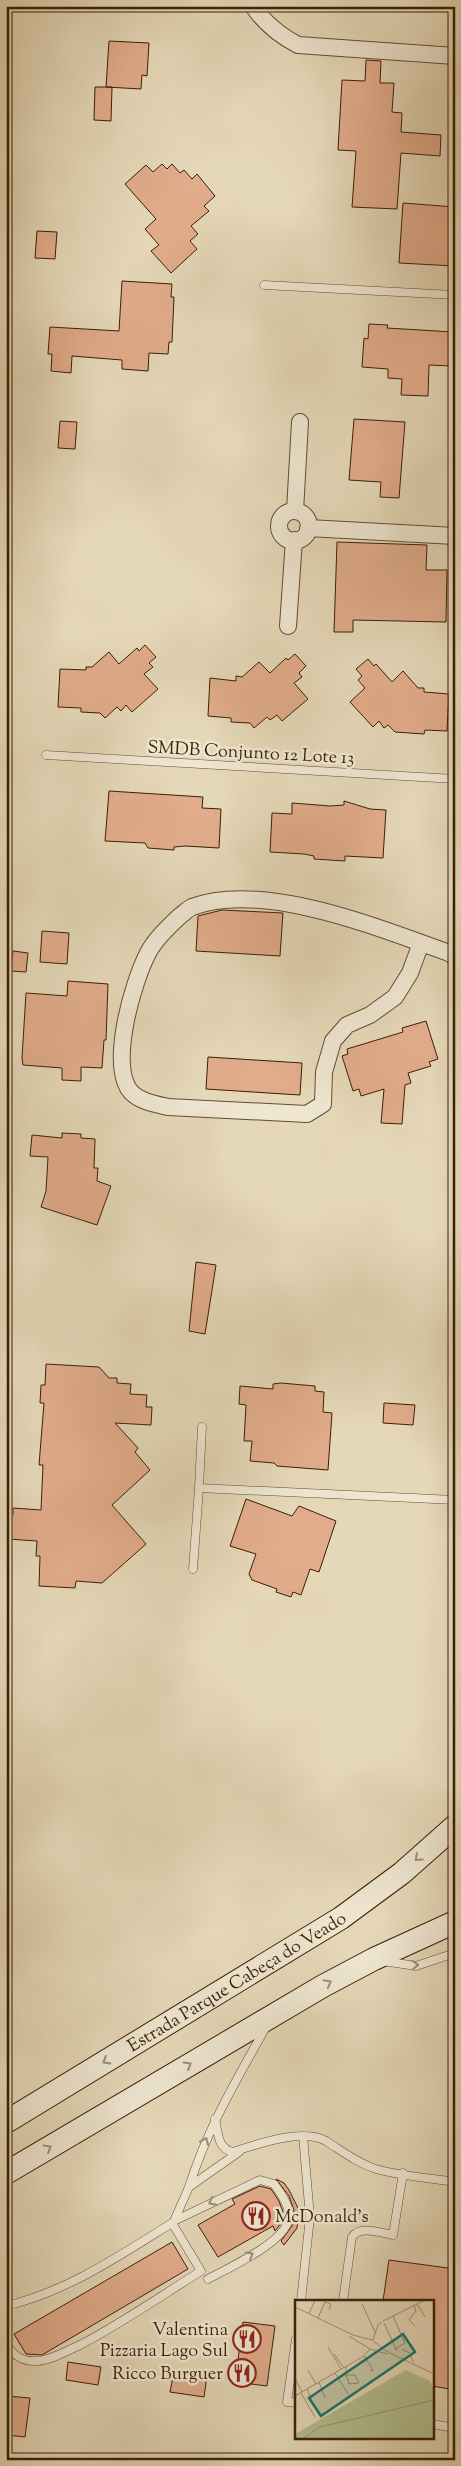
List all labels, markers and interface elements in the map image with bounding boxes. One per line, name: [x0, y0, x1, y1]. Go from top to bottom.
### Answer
street label: SMDB Conjunto 12 Lote 13: [147, 736, 355, 772]
one-way arrow: [415, 1853, 424, 1862]
street label: Estrada Parque Cabeça do Veado: [123, 1907, 352, 2060]
one-way arrow: [412, 1960, 419, 1970]
one-way arrow: [323, 1979, 332, 1989]
one-way arrow: [103, 2055, 112, 2065]
one-way arrow: [183, 2062, 192, 2072]
one-way arrow: [199, 2137, 210, 2146]
one-way arrow: [43, 2144, 52, 2154]
one-way arrow: [208, 2196, 217, 2206]
restaurant icon: McDonald's: [241, 2201, 271, 2231]
place label: McDonald's: [275, 2205, 369, 2231]
one-way arrow: [244, 2251, 253, 2261]
inset map: [295, 2300, 434, 2438]
place label: Valentina Pizzaria Lago Sul: [100, 2318, 228, 2365]
restaurant icon: Valentina Pizzaria Lago Sul: [232, 2324, 262, 2354]
restaurant icon: Ricco Burguer: [227, 2358, 257, 2388]
place label: Ricco Burguer: [112, 2362, 223, 2388]

